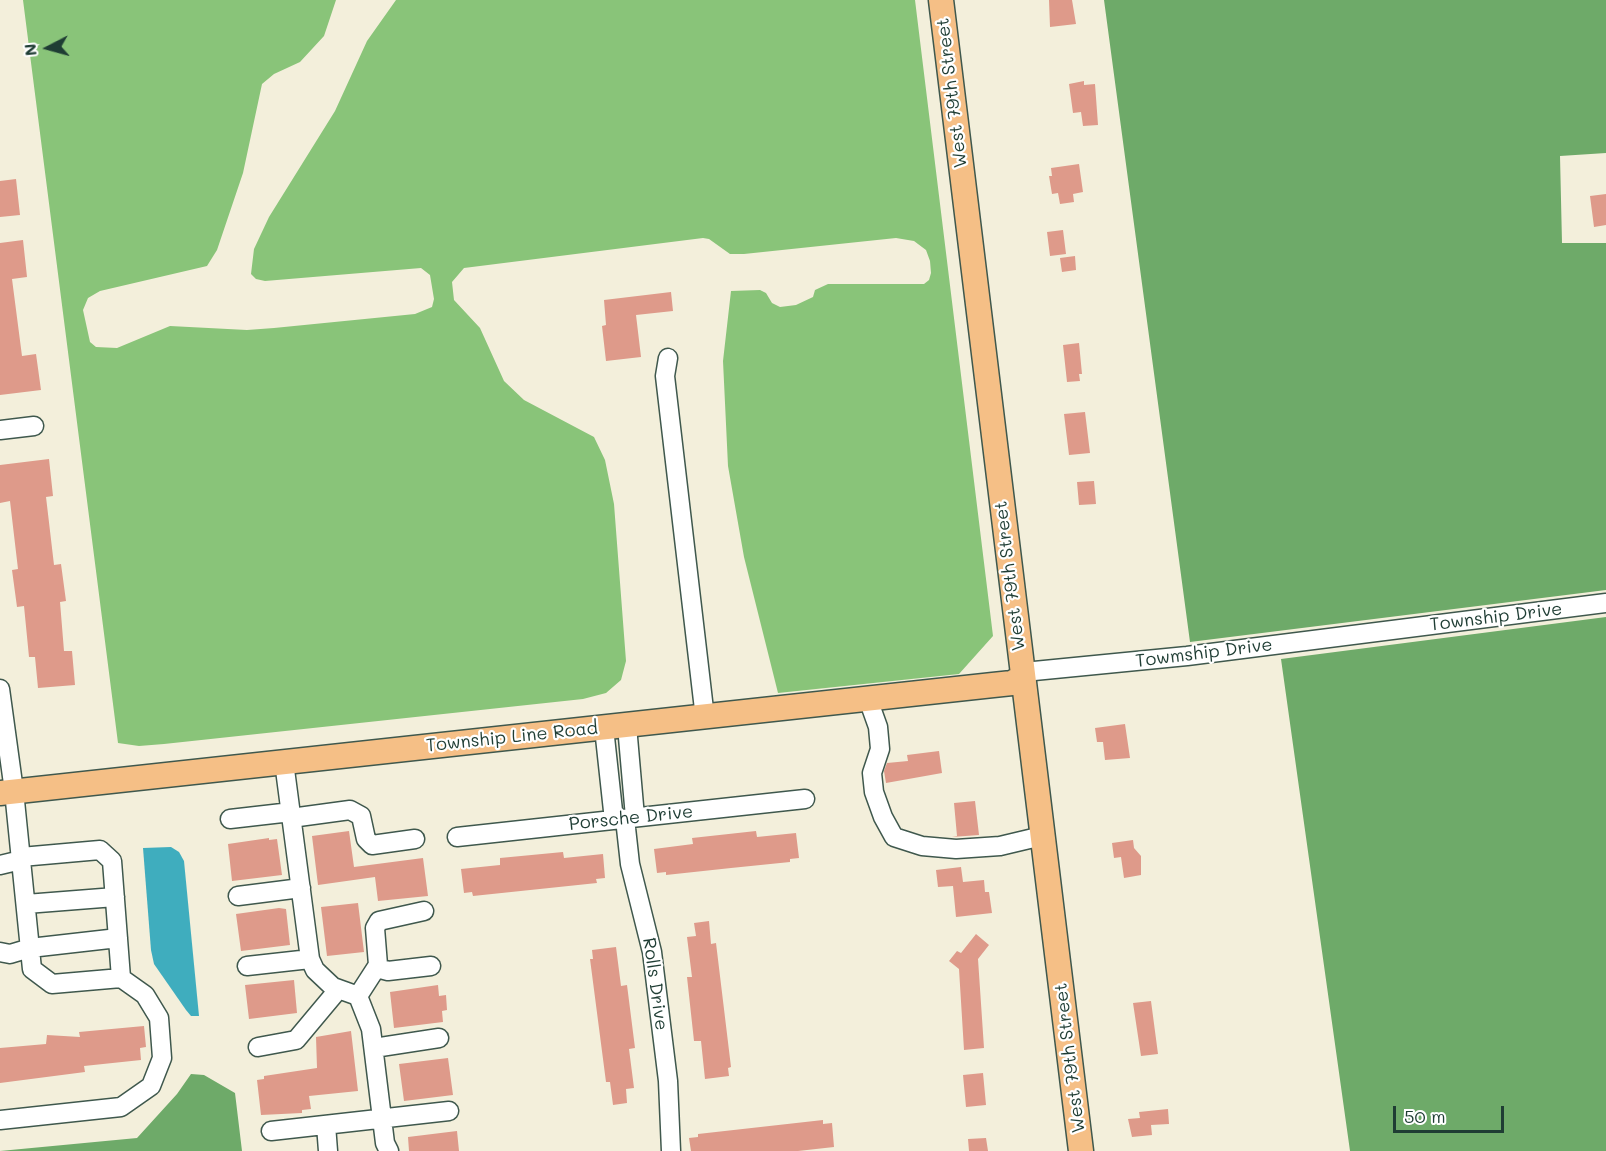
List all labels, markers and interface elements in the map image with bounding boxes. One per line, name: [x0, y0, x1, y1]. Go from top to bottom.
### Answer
street label: West 79th Street: [932, 17, 972, 169]
north arrow: [18, 18, 78, 78]
text: N: [19, 43, 41, 57]
street label: West 79th Street: [990, 500, 1030, 652]
street label: Township Drive: [1428, 598, 1564, 636]
street label: Towmship Drive: [1134, 634, 1274, 672]
street label: Township Line Road: [425, 717, 599, 757]
street label: Porsche Drive: [568, 801, 694, 835]
street label: Rolls Drive: [638, 936, 672, 1032]
street label: West 79th Street: [1050, 982, 1090, 1134]
scale bar: [1396, 1094, 1507, 1132]
text: 50 m: [1404, 1104, 1446, 1128]

